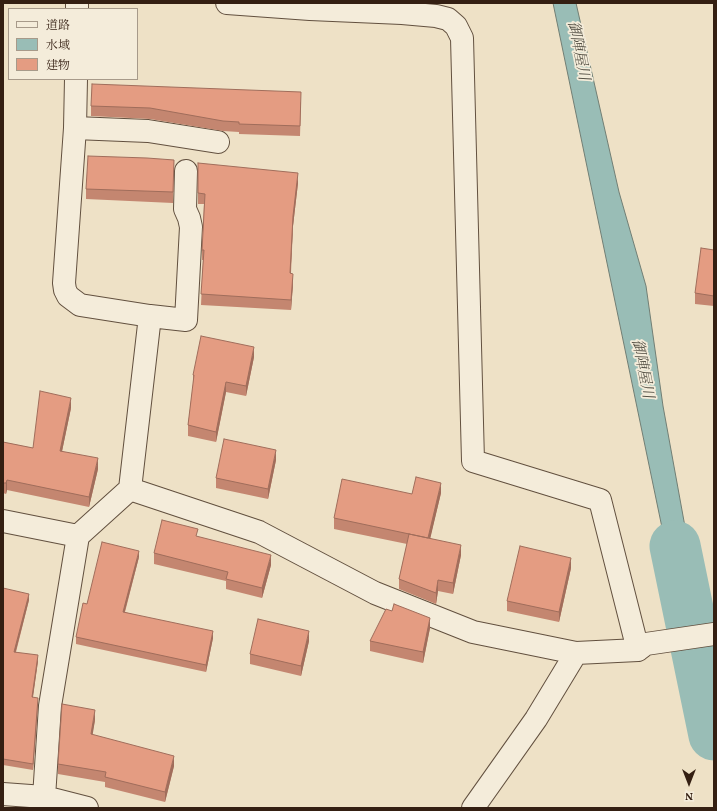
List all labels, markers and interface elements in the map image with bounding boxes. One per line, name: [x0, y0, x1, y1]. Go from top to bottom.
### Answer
legend: [8, 8, 138, 80]
text: 道路: [46, 18, 70, 34]
water label: 御陣屋川: [562, 20, 592, 82]
text: 水域: [46, 38, 70, 54]
text: 建物: [46, 58, 70, 74]
water label: 御陣屋川: [626, 338, 656, 400]
north arrow: [669, 763, 709, 803]
text: N: [685, 788, 693, 803]

